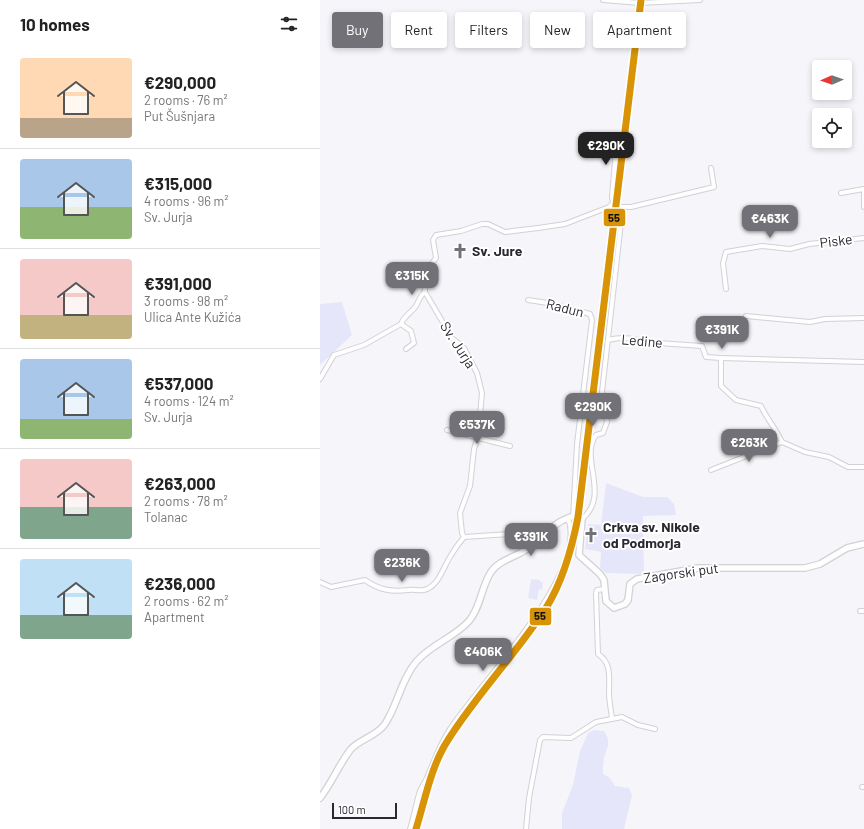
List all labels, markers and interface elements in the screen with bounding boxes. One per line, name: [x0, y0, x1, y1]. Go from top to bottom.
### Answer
chip: Buy: [332, 12, 383, 48]
chip: Rent: [391, 12, 447, 48]
chip: Filters: [455, 12, 522, 48]
chip: New: [530, 12, 585, 48]
chip: Apartment: [593, 12, 686, 48]
icon: filters: [278, 13, 300, 35]
text: 10 homes: [20, 14, 90, 34]
north arrow: [812, 60, 852, 100]
map controls: [812, 60, 852, 148]
text: €290,000: [144, 72, 216, 92]
icon: home: [52, 74, 100, 122]
text: 2 rooms · 76 m²: [144, 92, 228, 108]
text: Put Šušnjara: [144, 108, 215, 124]
button: locate: [812, 108, 852, 148]
pin: €290K: [578, 132, 634, 166]
text: €290K: [587, 137, 625, 153]
text: €315,000: [144, 173, 212, 193]
icon: home: [52, 175, 100, 223]
text: 4 rooms · 96 m²: [144, 193, 229, 209]
pin: €463K: [742, 205, 798, 239]
line badge: 55: [603, 208, 626, 227]
text: Sv. Jurja: [144, 209, 192, 225]
text: €463K: [751, 210, 789, 226]
text: 55: [608, 211, 620, 224]
street label: Piske: [819, 230, 853, 251]
church icon: Sv. Jure: [451, 242, 469, 260]
place label: Sv. Jure: [472, 242, 523, 259]
pin: €315K: [384, 262, 440, 296]
text: €315K: [395, 267, 429, 283]
text: €391,000: [144, 273, 212, 293]
icon: home: [52, 275, 100, 323]
text: 3 rooms · 98 m²: [144, 293, 228, 309]
street label: Radun: [544, 295, 586, 320]
text: Ulica Ante Kužića: [144, 309, 241, 325]
pin: €391K: [694, 316, 750, 350]
street label: Sv. Jurja: [437, 318, 480, 371]
text: €391K: [705, 321, 739, 337]
street label: Ledine: [621, 330, 663, 351]
text: €537,000: [144, 373, 214, 393]
icon: home: [52, 375, 100, 423]
text: 4 rooms · 124 m²: [144, 393, 234, 409]
pin: €290K: [565, 393, 621, 427]
text: €290K: [574, 398, 612, 414]
text: Sv. Jurja: [144, 409, 192, 425]
pin: €537K: [449, 411, 505, 445]
text: €537K: [459, 416, 495, 432]
pin: €263K: [721, 429, 777, 463]
text: €263K: [730, 434, 768, 450]
text: €263,000: [144, 473, 216, 493]
icon: home: [52, 475, 100, 523]
text: 2 rooms · 78 m²: [144, 493, 228, 509]
text: Tolanac: [144, 509, 188, 525]
place label: Crkva sv. Nikole od Podmorja: [603, 518, 700, 551]
pin: €391K: [503, 523, 559, 557]
church icon: Crkva sv. Nikole od Podmorja: [582, 526, 600, 544]
text: €391K: [514, 528, 548, 544]
pin: €236K: [374, 549, 430, 583]
text: €236K: [383, 554, 421, 570]
street label: Zagorski put: [642, 559, 719, 586]
text: €236,000: [144, 573, 216, 593]
icon: home: [52, 575, 100, 623]
text: 2 rooms · 62 m²: [144, 593, 229, 609]
line badge: 55: [529, 607, 552, 626]
text: Apartment: [144, 609, 205, 625]
text: 55: [534, 609, 546, 622]
pin: €406K: [455, 638, 511, 672]
text: €406K: [464, 643, 502, 659]
scale bar: [332, 801, 397, 820]
text: 100 m: [338, 803, 366, 816]

